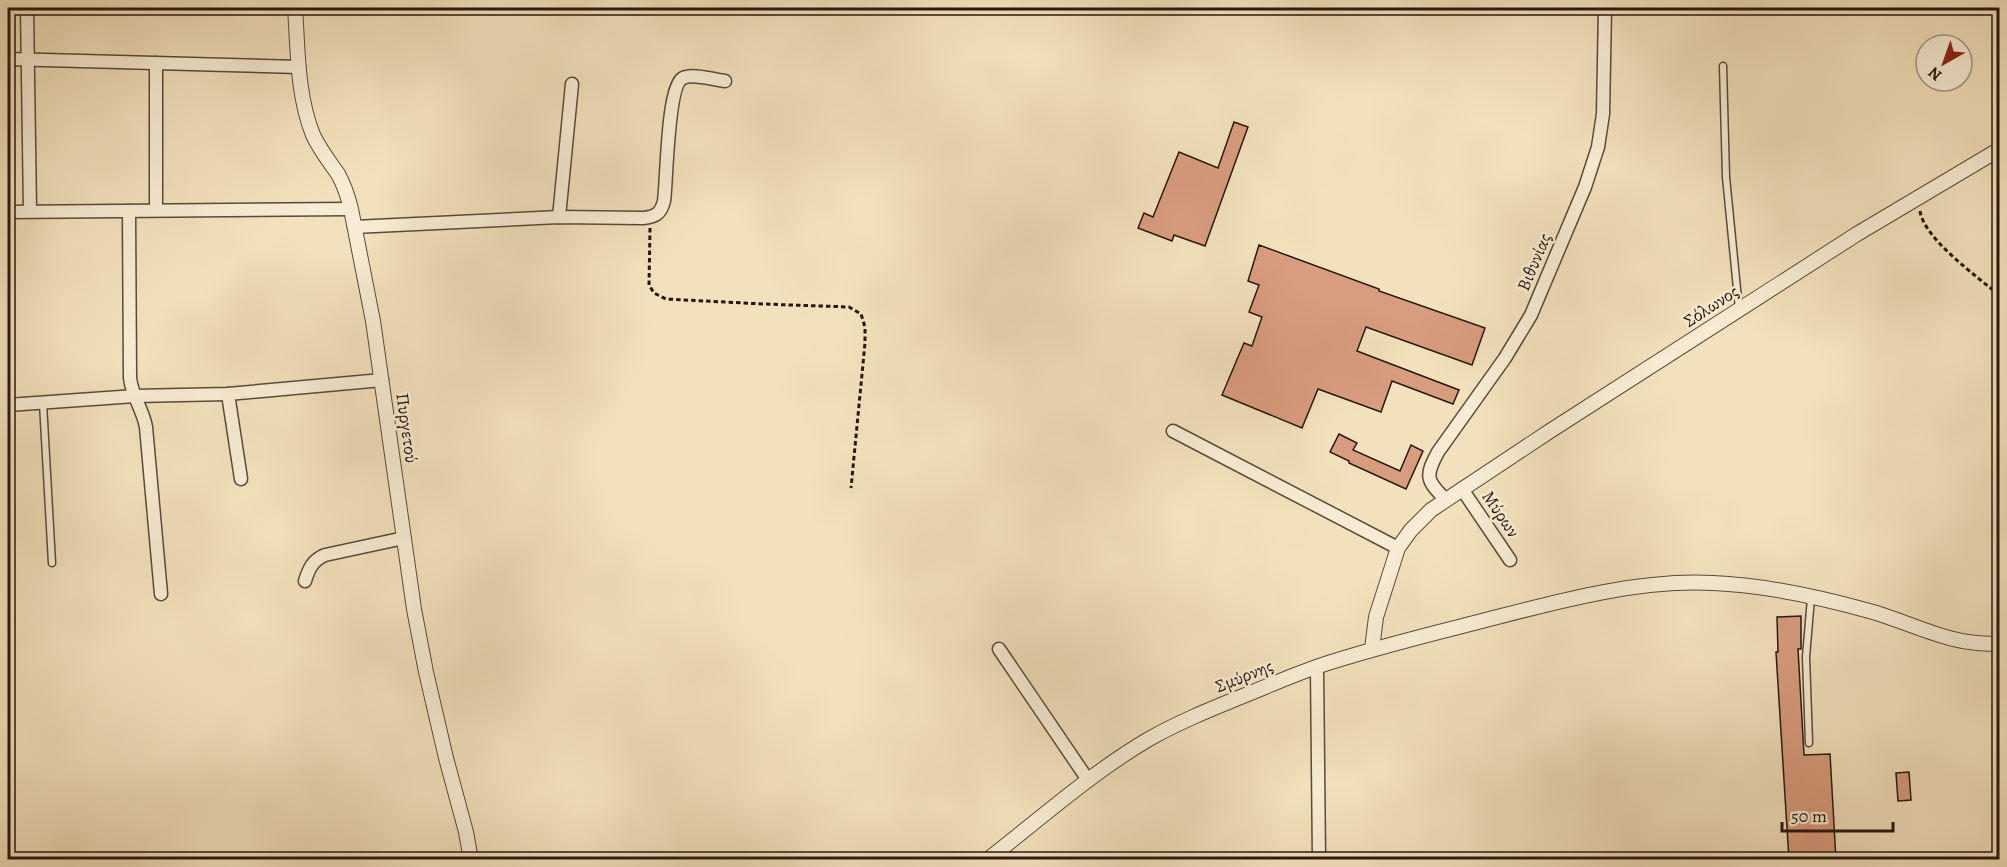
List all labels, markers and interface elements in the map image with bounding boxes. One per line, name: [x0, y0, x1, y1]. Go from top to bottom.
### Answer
north arrow: [1914, 33, 1974, 93]
text: N: [1923, 61, 1947, 86]
street label: Βιθυνίας: [1511, 229, 1557, 295]
street label: Σόλωνος: [1679, 279, 1743, 333]
street label: Πυργετού: [390, 392, 424, 464]
street label: Μύρων: [1477, 486, 1525, 542]
street label: Σμύρνης: [1212, 654, 1276, 698]
scale bar: [1782, 795, 1893, 833]
text: 50 m: [1791, 804, 1827, 828]

